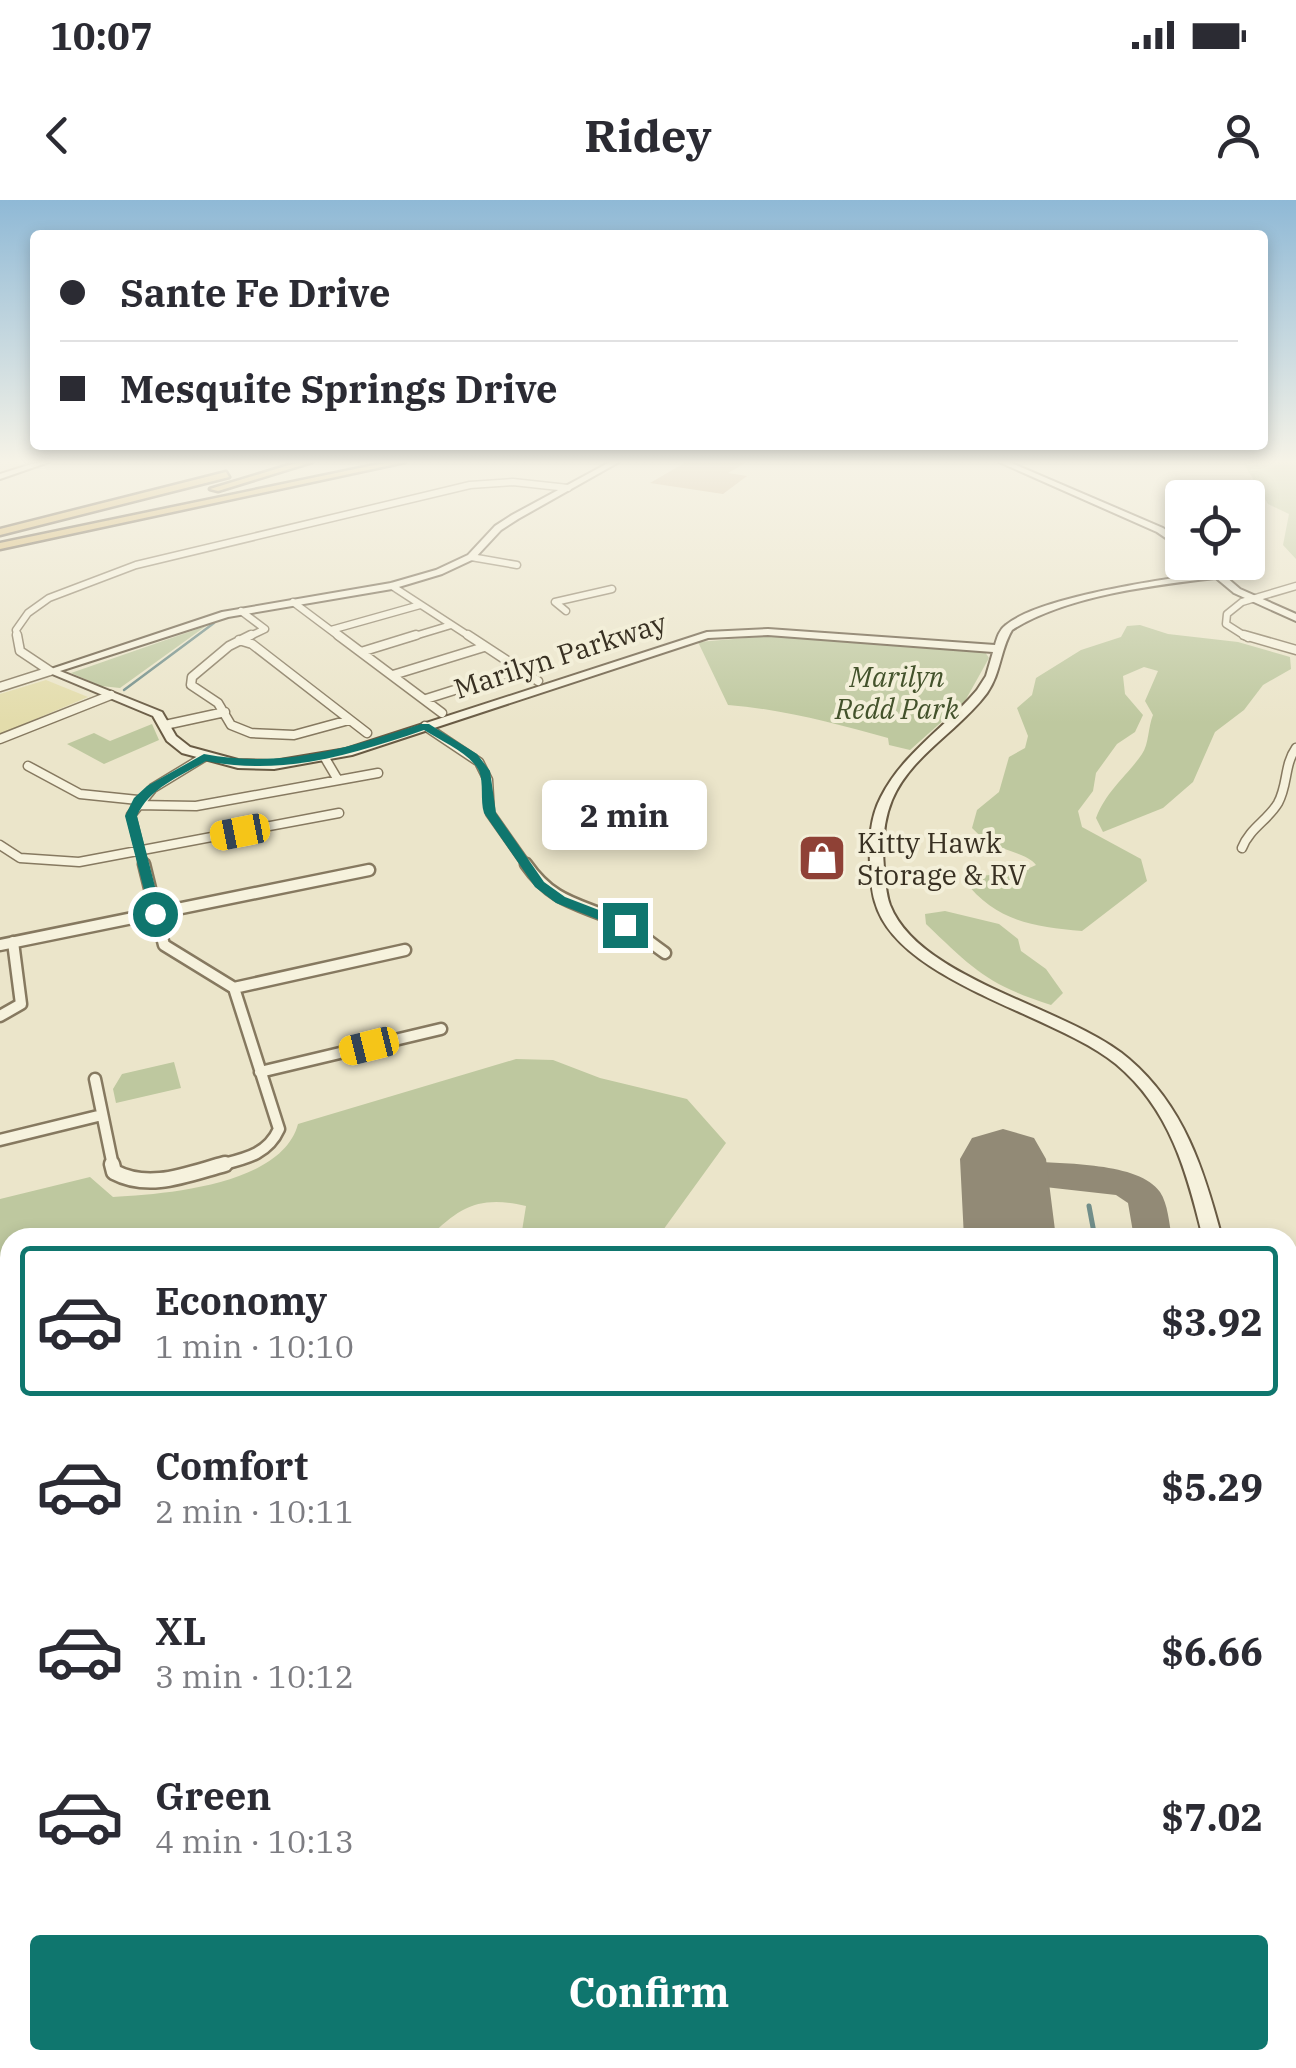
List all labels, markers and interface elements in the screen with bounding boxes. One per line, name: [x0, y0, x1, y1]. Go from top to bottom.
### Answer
text: 10:07: [50, 11, 153, 60]
text: Ridey: [584, 106, 712, 164]
icon: back: [30, 108, 85, 163]
icon: person: [1211, 108, 1266, 163]
text: Sante Fe Drive: [120, 268, 391, 317]
text: Mesquite Springs Drive: [120, 364, 558, 413]
map controls: [1165, 480, 1265, 580]
button: locate: [1165, 480, 1265, 580]
street label: Marilyn Parkway: [449, 603, 671, 707]
park label: Marilyn Redd Park: [834, 658, 959, 727]
callout: 2 min: [542, 780, 708, 850]
text: 2 min: [580, 794, 669, 836]
car: [208, 812, 272, 852]
place label: Kitty Hawk Storage & RV: [857, 824, 1026, 893]
shop icon: Kitty Hawk Storage & RV: [796, 832, 848, 884]
route start: [133, 892, 178, 937]
route end: [603, 903, 648, 948]
car: [336, 1024, 402, 1068]
icon: car: [35, 1276, 125, 1366]
text: Economy: [155, 1276, 327, 1325]
text: $3.92: [1161, 1297, 1263, 1346]
text: 1 min · 10:10: [155, 1325, 354, 1367]
icon: car: [35, 1441, 125, 1531]
text: Comfort: [155, 1441, 308, 1490]
text: $5.29: [1161, 1462, 1263, 1511]
text: 2 min · 10:11: [155, 1490, 354, 1532]
icon: car: [35, 1606, 125, 1696]
text: XL: [155, 1606, 206, 1655]
text: $6.66: [1161, 1627, 1263, 1676]
text: 3 min · 10:12: [155, 1655, 354, 1697]
icon: car: [35, 1771, 125, 1861]
text: Green: [155, 1771, 271, 1820]
text: $7.02: [1161, 1792, 1263, 1841]
text: 4 min · 10:13: [155, 1820, 354, 1862]
button: Confirm: [30, 1935, 1268, 2050]

